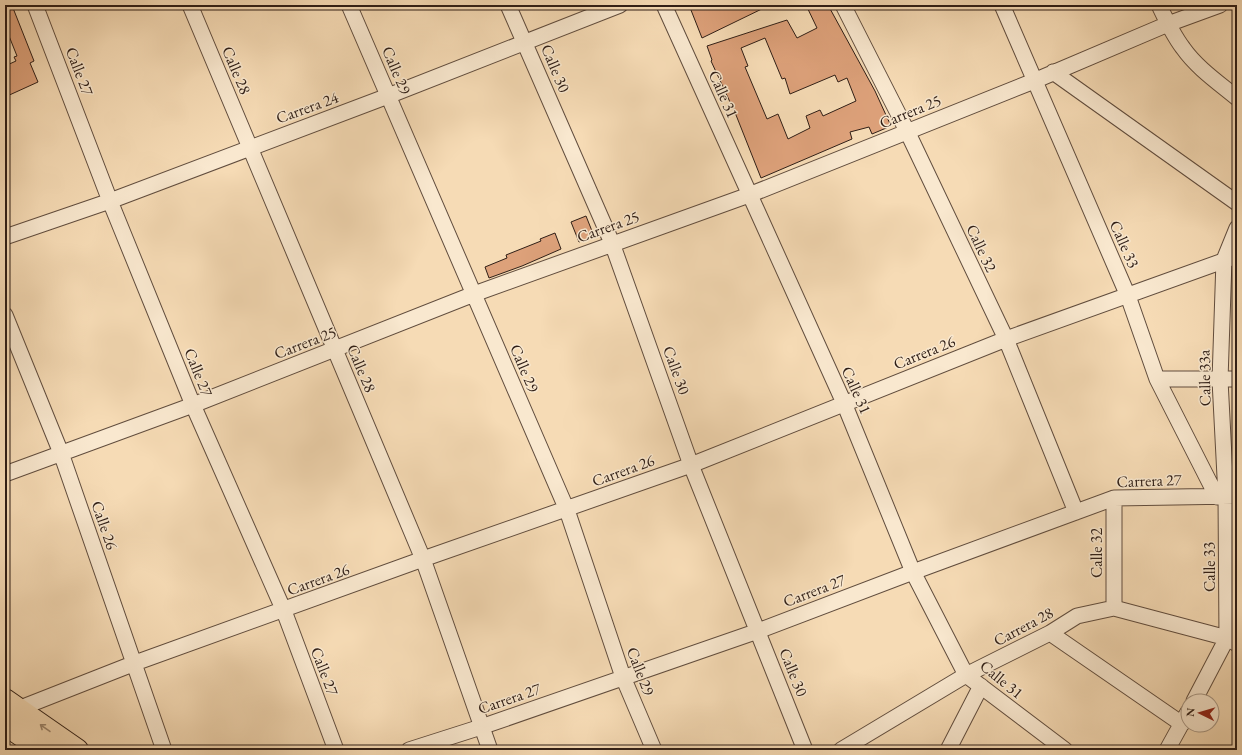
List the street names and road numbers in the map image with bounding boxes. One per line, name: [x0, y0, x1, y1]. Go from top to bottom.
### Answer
street label: Calle 30: [536, 41, 575, 96]
street label: Calle 28: [217, 43, 256, 98]
street label: Calle 29: [377, 43, 416, 98]
street label: Calle 27: [61, 44, 98, 99]
street label: Calle 31: [704, 67, 743, 121]
street label: Carrera 24: [273, 86, 342, 128]
street label: Carrera 25: [876, 90, 944, 133]
street label: Carrera 25: [574, 205, 642, 247]
street label: Calle 33: [1105, 217, 1144, 272]
street label: Calle 32: [961, 221, 1002, 276]
street label: Carrera 25: [271, 321, 339, 364]
street label: Carrera 26: [890, 330, 959, 374]
street label: Calle 28: [342, 341, 381, 396]
street label: Calle 29: [505, 341, 544, 396]
street label: Calle 30: [658, 343, 695, 398]
street label: Calle 27: [179, 345, 218, 400]
street label: Calle 33a: [1193, 349, 1215, 406]
street label: Calle 31: [837, 363, 876, 417]
street label: Carrera 26: [589, 449, 658, 491]
street label: Carrera 27: [1116, 469, 1182, 492]
street label: Calle 26: [86, 498, 123, 553]
street label: Calle 32: [1086, 528, 1107, 578]
street label: Calle 33: [1199, 542, 1220, 592]
street label: Carrera 26: [284, 558, 353, 600]
street label: Carrera 27: [780, 569, 849, 612]
street label: Carrera 28: [990, 602, 1057, 651]
street label: Calle 27: [306, 644, 343, 699]
street label: Calle 29: [622, 644, 659, 699]
street label: Calle 30: [774, 645, 813, 700]
street label: Calle 31: [976, 655, 1028, 703]
street label: Carrera 27: [475, 678, 544, 719]

